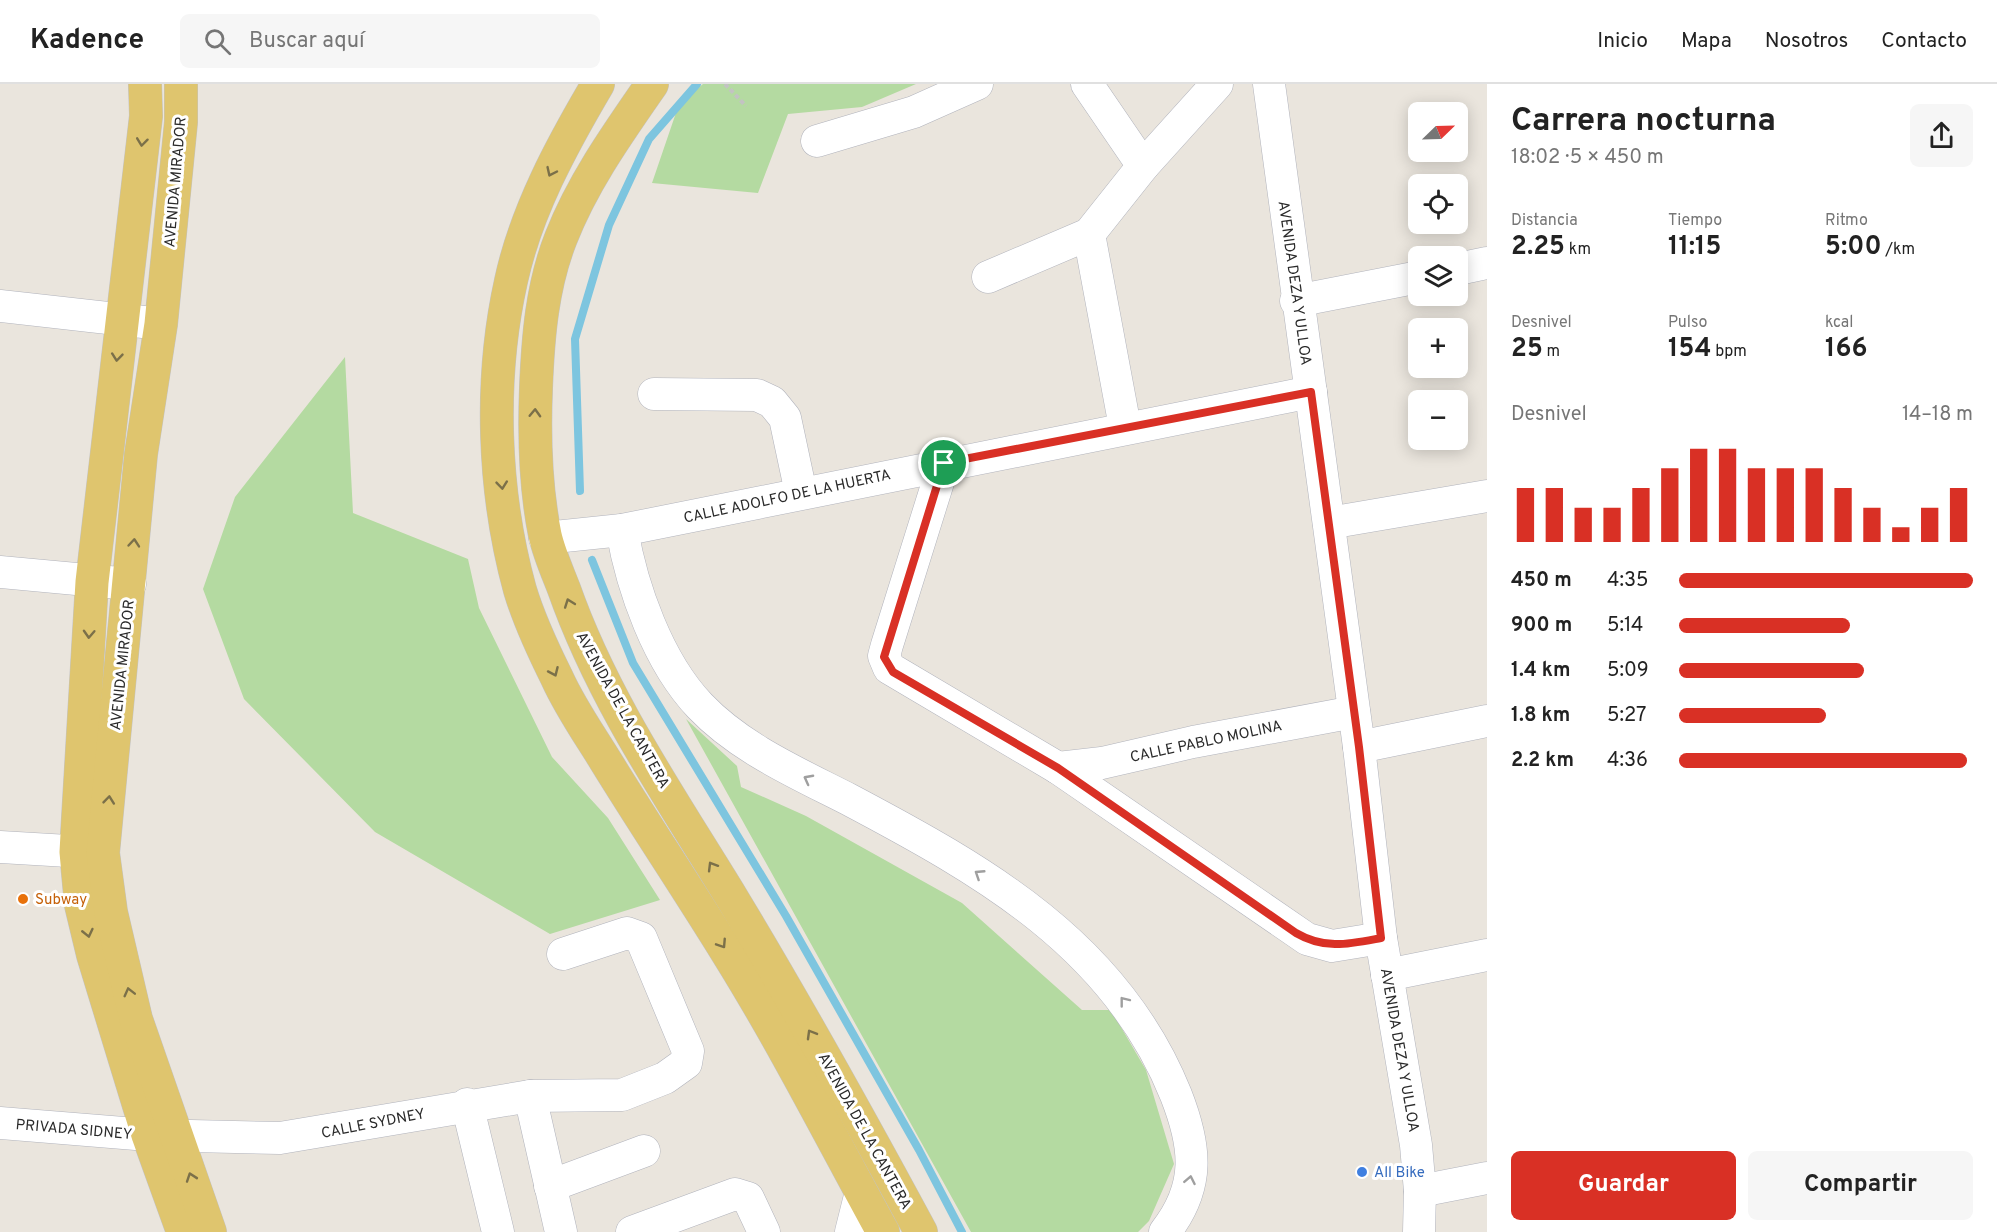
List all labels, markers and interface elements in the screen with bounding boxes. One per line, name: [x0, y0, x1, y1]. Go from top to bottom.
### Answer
search box: [180, 14, 600, 68]
text: Kadence: [30, 23, 144, 59]
icon: search: [201, 25, 234, 58]
text: Buscar aquí: [249, 28, 365, 55]
text: Inicio: [1597, 28, 1648, 55]
text: Mapa: [1681, 28, 1732, 55]
text: Nosotros: [1765, 28, 1848, 55]
text: Contacto: [1881, 28, 1967, 55]
text: Carrera nocturna: [1511, 101, 1776, 143]
north arrow: [1408, 102, 1468, 162]
map controls: [1408, 102, 1468, 450]
button: share: [1910, 104, 1973, 167]
street label: AVENIDA MIRADOR: [161, 116, 192, 248]
one-way arrow: [137, 138, 149, 147]
text: 18:02 · 5 × 450 m: [1511, 145, 1664, 171]
one-way arrow: [546, 166, 558, 177]
button: locate: [1408, 174, 1468, 234]
street label: AVENIDA DEZA Y ULLOA: [1273, 200, 1314, 367]
text: Distancia: [1511, 211, 1578, 231]
text: Tiempo: [1668, 211, 1722, 231]
text: Ritmo: [1825, 211, 1868, 231]
text: 2.25: [1511, 231, 1565, 264]
text: 11:15: [1668, 231, 1721, 264]
text: 5:00: [1825, 231, 1882, 264]
text: km: [1565, 240, 1591, 260]
text: /km: [1882, 240, 1915, 260]
button: layers: [1408, 246, 1468, 306]
text: Desnivel: [1511, 313, 1572, 333]
text: Pulso: [1668, 313, 1707, 333]
text: kcal: [1825, 313, 1853, 333]
button: +: [1408, 318, 1468, 378]
text: 25: [1511, 333, 1543, 366]
text: 154: [1668, 333, 1712, 366]
text: 166: [1825, 333, 1867, 366]
text: m: [1543, 342, 1560, 362]
text: bpm: [1712, 342, 1747, 362]
one-way arrow: [112, 352, 124, 361]
button: −: [1408, 390, 1468, 450]
text: Desnivel: [1511, 402, 1587, 428]
text: 14–18 m: [1902, 402, 1973, 428]
one-way arrow: [528, 408, 541, 417]
pin: [918, 437, 969, 488]
icon: arrive: [927, 446, 960, 479]
street label: CALLE ADOLFO DE LA HUERTA: [682, 466, 893, 529]
one-way arrow: [495, 480, 508, 489]
one-way arrow: [127, 538, 140, 547]
text: 450 m: [1511, 568, 1572, 594]
text: 4:35: [1607, 568, 1648, 594]
one-way arrow: [563, 598, 576, 609]
street label: AVENIDA MIRADOR: [107, 599, 140, 731]
text: 900 m: [1511, 613, 1572, 639]
text: 5:14: [1607, 613, 1643, 639]
street label: AVENIDA DE LA CANTERA: [571, 629, 673, 792]
one-way arrow: [83, 630, 96, 639]
text: 1.4 km: [1511, 658, 1571, 684]
text: 5:09: [1607, 658, 1649, 684]
one-way arrow: [546, 665, 558, 676]
text: 1.8 km: [1511, 703, 1570, 729]
text: 5:27: [1607, 703, 1646, 729]
street label: CALLE PABLO MOLINA: [1129, 717, 1284, 768]
text: 2.2 km: [1511, 748, 1574, 774]
text: 4:36: [1607, 748, 1648, 774]
one-way arrow: [804, 775, 815, 786]
one-way arrow: [102, 795, 115, 804]
one-way arrow: [708, 862, 720, 872]
one-way arrow: [974, 870, 985, 881]
place label: Subway: [35, 891, 87, 910]
marker: Subway: [16, 892, 30, 906]
one-way arrow: [80, 928, 93, 938]
one-way arrow: [715, 938, 726, 949]
street label: AVENIDA DEZA Y ULLOA: [1375, 967, 1422, 1134]
one-way arrow: [123, 987, 136, 997]
one-way arrow: [1121, 997, 1132, 1008]
one-way arrow: [807, 1030, 818, 1040]
street label: AVENIDA DE LA CANTERA: [813, 1050, 915, 1213]
street label: CALLE SYDNEY: [320, 1105, 427, 1144]
street label: PRIVADA SIDNEY: [15, 1116, 133, 1145]
button: Guardar: [1511, 1151, 1736, 1220]
button: Compartir: [1748, 1151, 1973, 1220]
place label: All Bike: [1374, 1164, 1425, 1183]
marker: All Bike: [1355, 1165, 1369, 1179]
one-way arrow: [186, 1172, 198, 1182]
one-way arrow: [1183, 1175, 1196, 1185]

